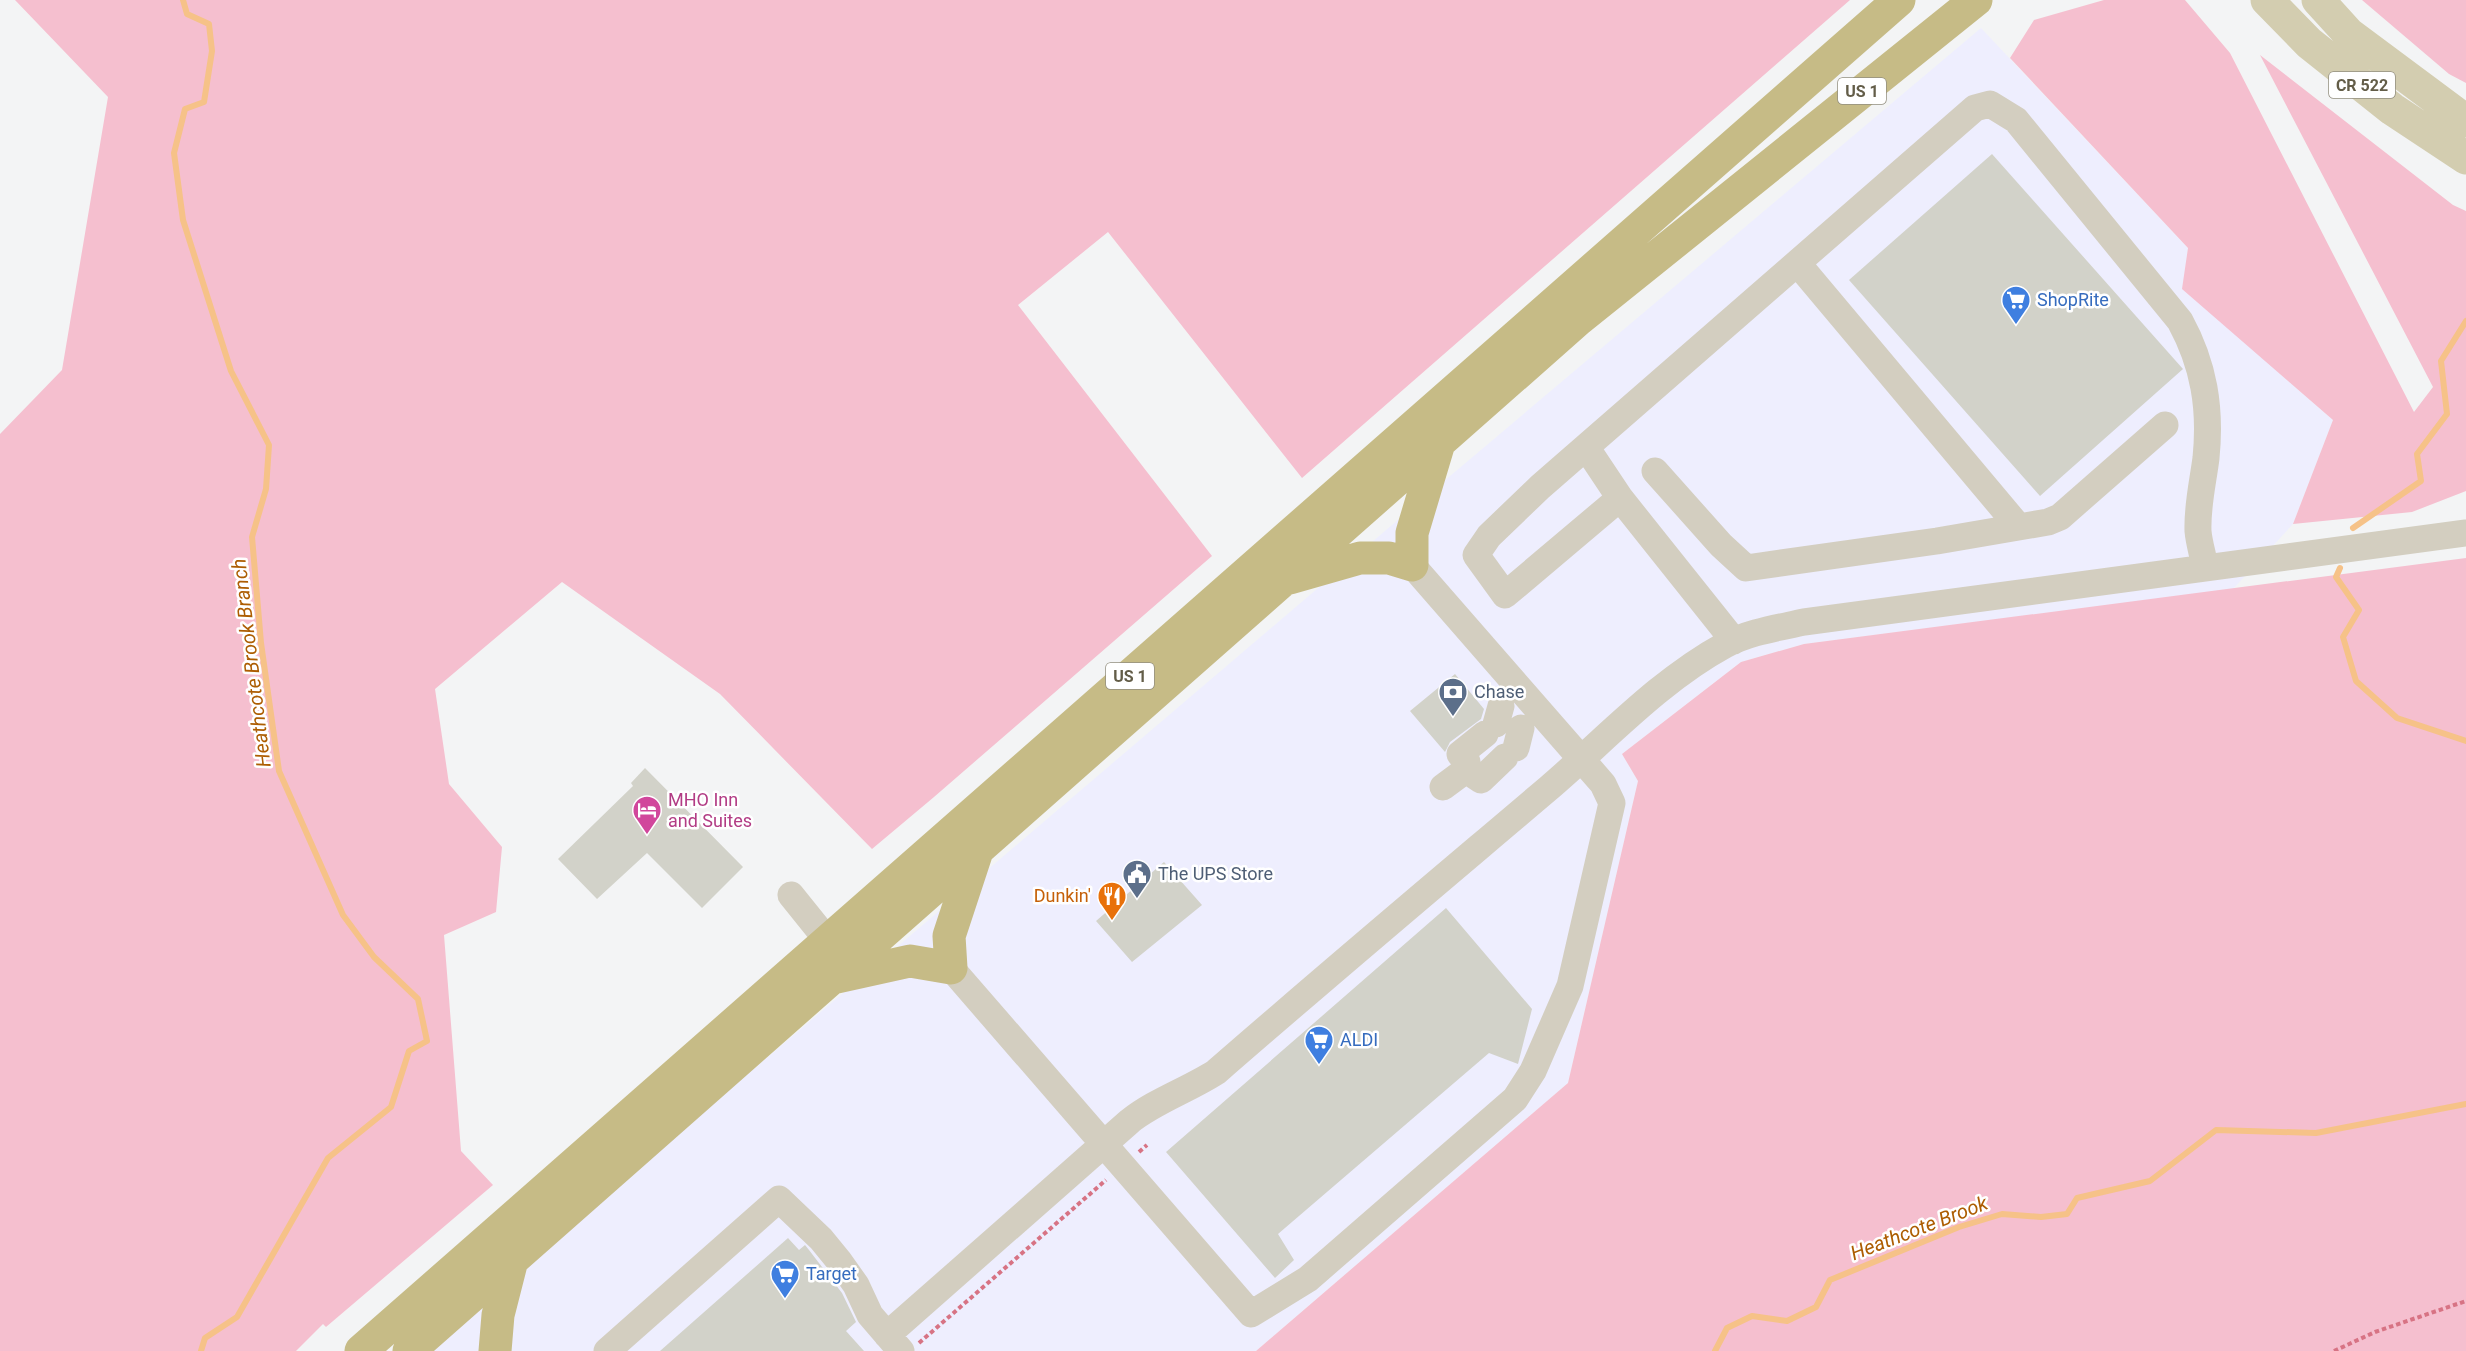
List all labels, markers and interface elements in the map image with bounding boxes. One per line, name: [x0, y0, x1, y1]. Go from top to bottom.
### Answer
road number: CR 522: [2329, 72, 2395, 98]
road number: US 1: [1838, 78, 1886, 104]
supermarket icon: ShopRite: [2000, 284, 2032, 326]
place label: ShopRite: [2037, 289, 2109, 310]
water label: Heathcote Brook Branch: [226, 557, 276, 769]
road number: US 1: [1106, 663, 1154, 689]
bank icon: Chase: [1437, 676, 1469, 718]
place label: Chase: [1474, 681, 1524, 702]
place label: MHO Inn and Suites: [668, 789, 752, 831]
hotel icon: MHO Inn and Suites: [631, 794, 663, 836]
public building icon: The UPS Store: [1121, 858, 1153, 900]
place label: The UPS Store: [1158, 863, 1273, 884]
restaurant icon: Dunkin': [1096, 880, 1128, 922]
place label: Dunkin': [1034, 885, 1091, 906]
supermarket icon: ALDI: [1303, 1024, 1335, 1066]
place label: ALDI: [1340, 1029, 1378, 1050]
water label: Heathcote Brook: [1847, 1190, 1992, 1265]
supermarket icon: Target: [769, 1258, 801, 1300]
place label: Target: [806, 1263, 857, 1284]

